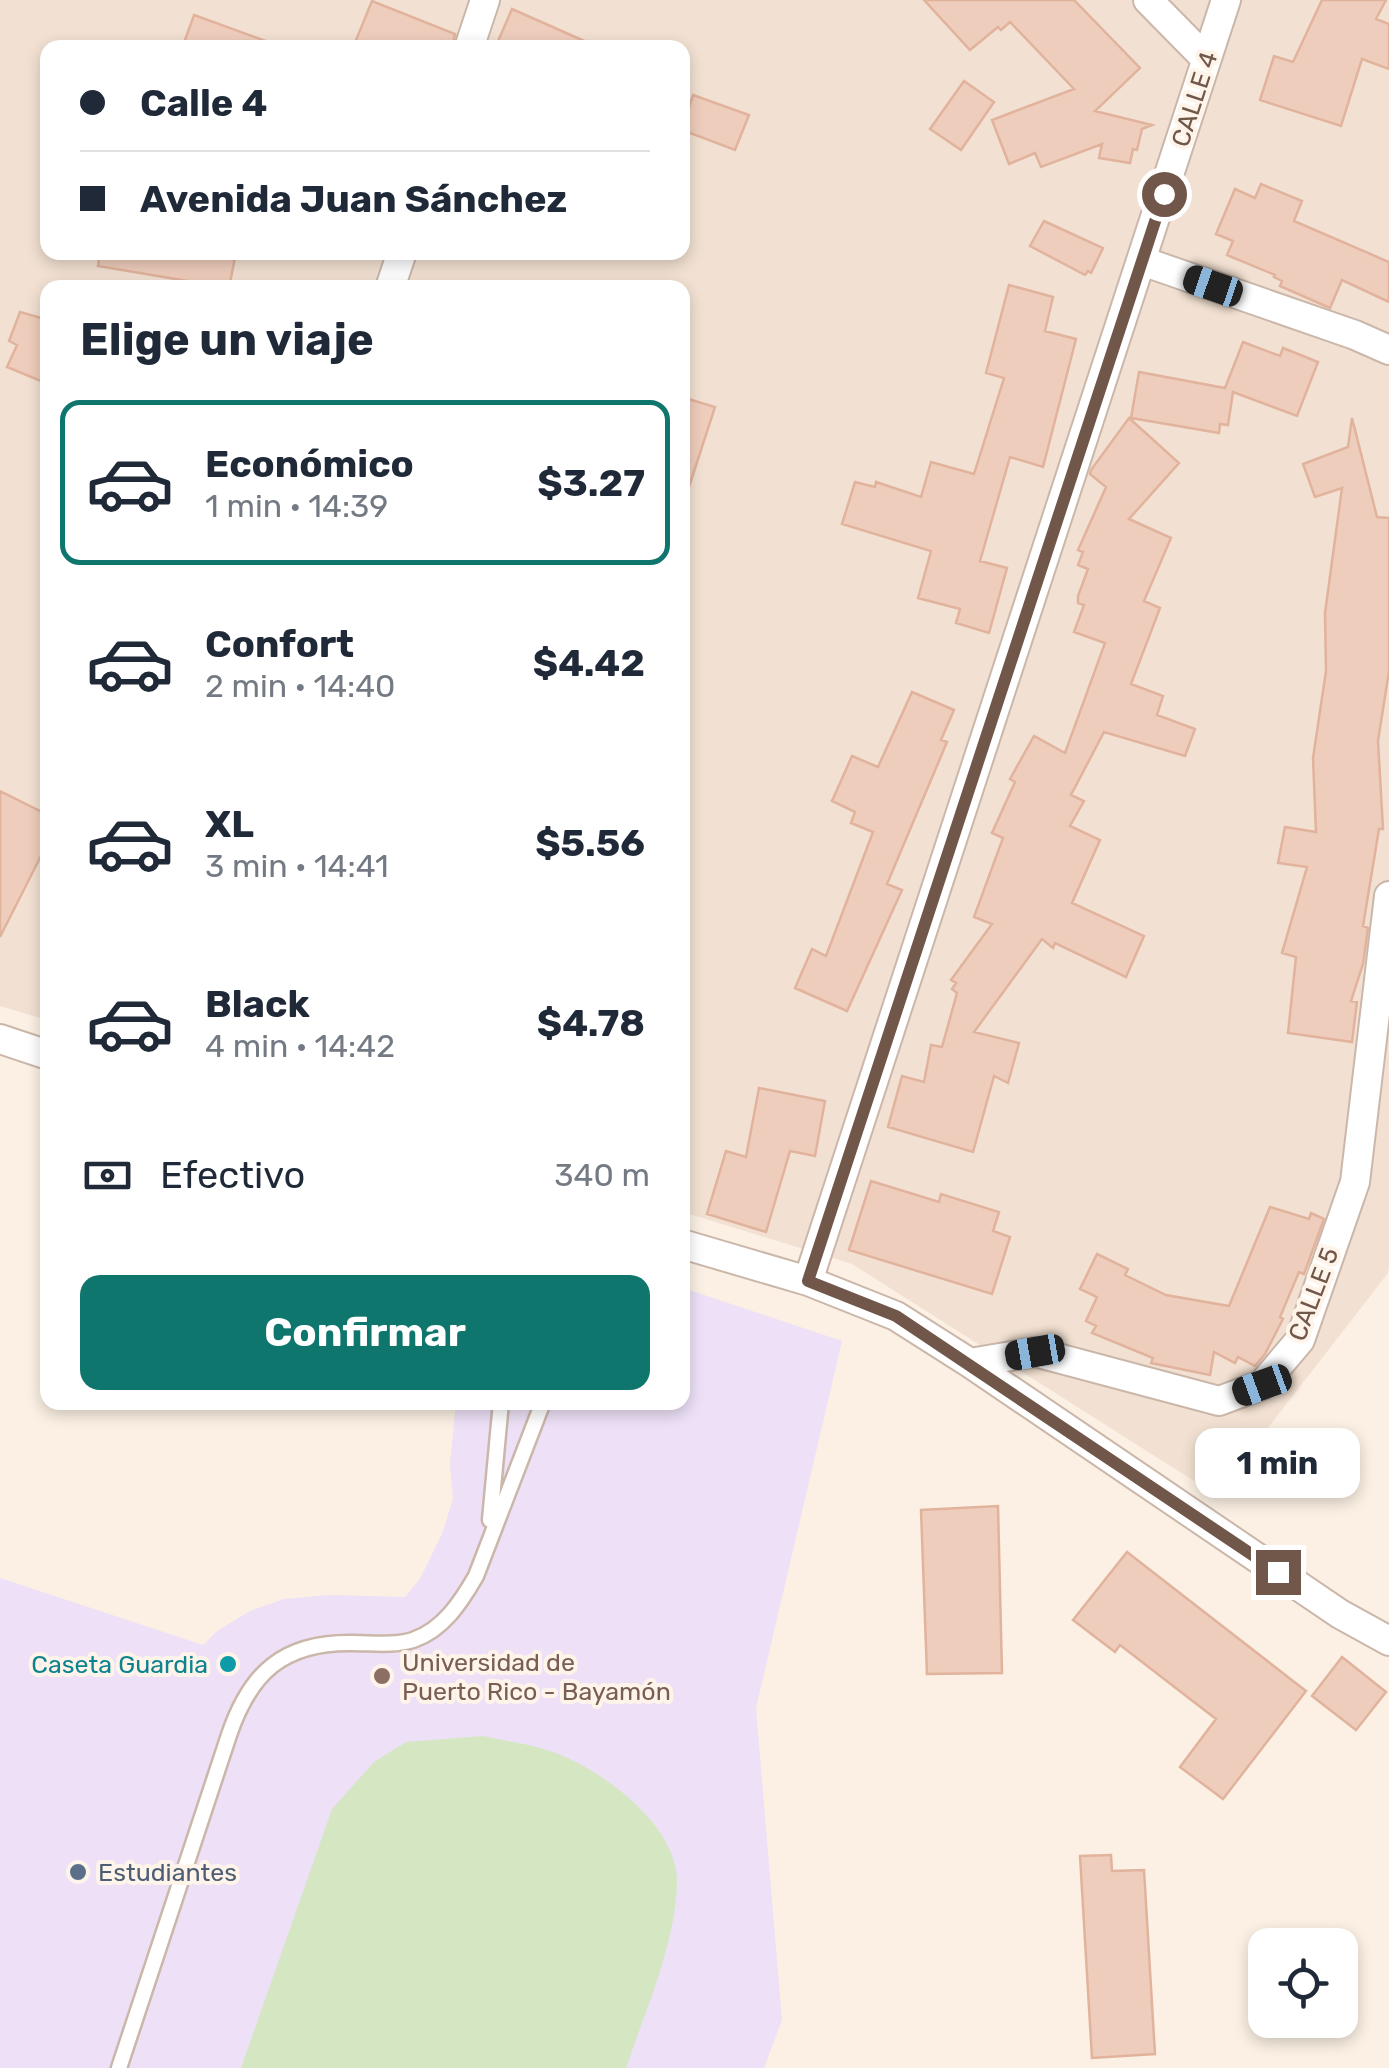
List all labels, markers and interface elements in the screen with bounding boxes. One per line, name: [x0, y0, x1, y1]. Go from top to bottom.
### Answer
street label: CALLE 4: [1166, 48, 1223, 150]
text: Calle 4: [140, 80, 267, 126]
route start: [1142, 172, 1187, 217]
text: Avenida Juan Sánchez: [140, 176, 567, 222]
car: [1180, 262, 1246, 310]
text: Elige un viaje: [80, 313, 374, 366]
icon: car: [85, 438, 175, 528]
text: Económico: [205, 441, 414, 487]
text: $3.27: [537, 460, 645, 506]
text: 1 min · 14:39: [205, 487, 388, 525]
icon: car: [85, 618, 175, 708]
text: Confort: [205, 621, 354, 667]
text: $4.42: [533, 640, 645, 686]
text: 2 min · 14:40: [205, 667, 395, 705]
icon: car: [85, 798, 175, 888]
text: XL: [205, 801, 254, 847]
text: $5.56: [535, 820, 645, 866]
text: 3 min · 14:41: [205, 847, 389, 885]
icon: car: [85, 978, 175, 1068]
text: Black: [205, 981, 310, 1027]
text: $4.78: [537, 1000, 645, 1046]
text: 4 min · 14:42: [205, 1027, 395, 1065]
icon: cash: [80, 1148, 135, 1203]
text: Efectivo: [160, 1152, 305, 1198]
text: 340 m: [554, 1156, 650, 1194]
street label: CALLE 5: [1282, 1243, 1344, 1345]
button: Confirmar: [80, 1275, 650, 1390]
car: [1003, 1332, 1067, 1372]
car: [1229, 1361, 1295, 1409]
callout: 1 min: [1196, 1427, 1360, 1497]
text: 1 min: [1237, 1444, 1318, 1482]
route end: [1256, 1550, 1301, 1595]
place label: Universidad de Puerto Rico - Bayamón: [402, 1648, 671, 1706]
place label: Caseta Guardia: [31, 1650, 208, 1679]
marker: Caseta Guardia: [217, 1653, 239, 1675]
marker: Universidad de Puerto Rico - Bayamón: [371, 1665, 393, 1687]
place label: Estudiantes: [98, 1858, 237, 1887]
marker: Estudiantes: [67, 1861, 89, 1883]
map controls: [1248, 1928, 1358, 2038]
button: locate: [1248, 1928, 1358, 2038]

